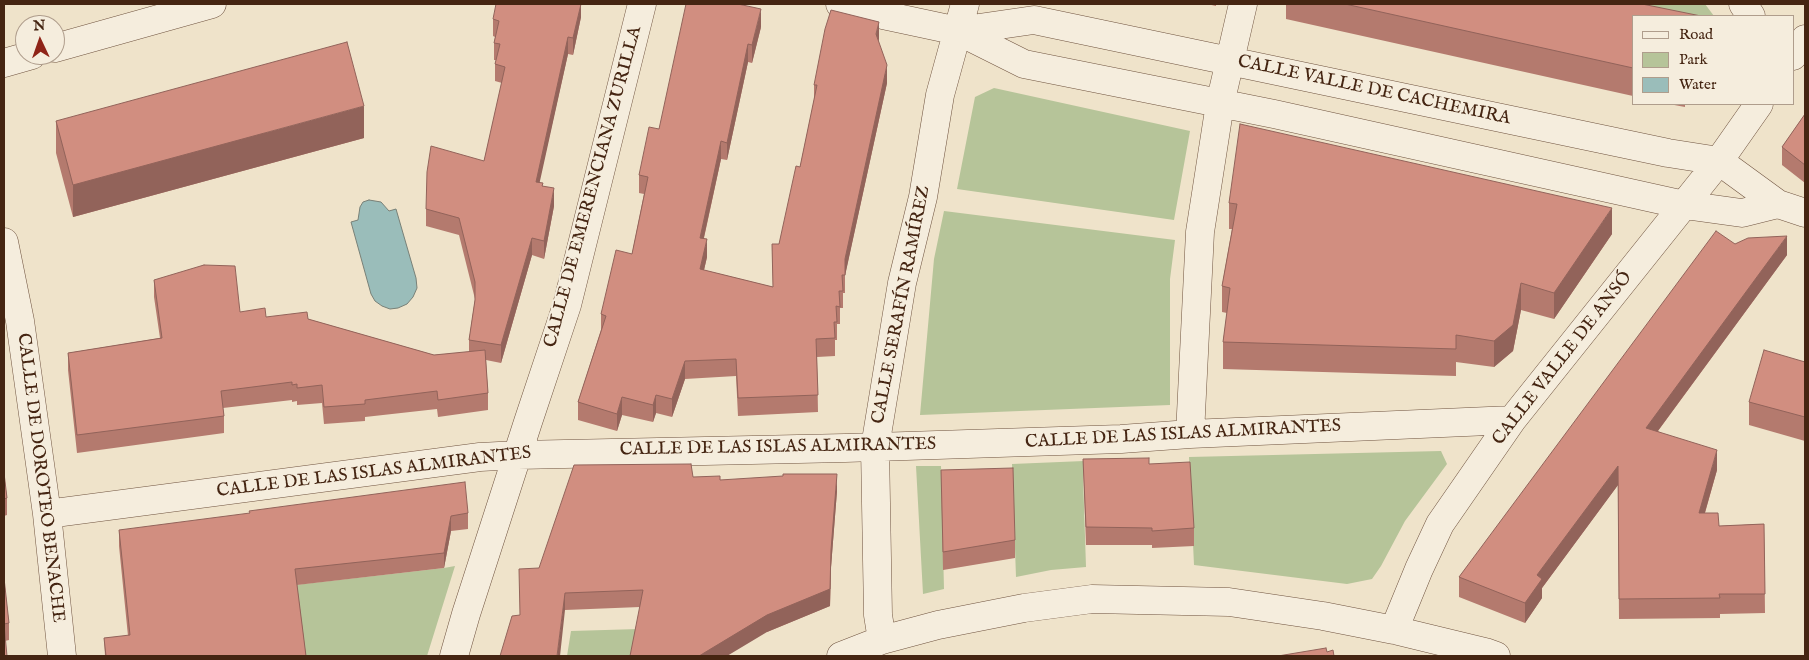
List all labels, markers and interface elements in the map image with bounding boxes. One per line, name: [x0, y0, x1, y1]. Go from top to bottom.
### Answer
north arrow: [15, 15, 65, 65]
legend: [1632, 15, 1794, 105]
text: N: [33, 17, 46, 35]
street label: CALLE DE EMERENCIANA ZURILLA: [541, 24, 647, 350]
text: Road: [1679, 25, 1713, 44]
text: Park: [1679, 50, 1708, 69]
street label: CALLE VALLE DE CACHEMIRA: [1236, 51, 1512, 131]
text: Water: [1679, 75, 1716, 94]
street label: CALLE SERAFÍN RAMÍREZ: [868, 184, 936, 426]
street label: CALLE VALLE DE ANSÓ: [1489, 268, 1637, 450]
street label: CALLE DE DOROTEO BENACHE: [12, 332, 68, 624]
street label: CALLE DE LAS ISLAS ALMIRANTES: [1024, 416, 1342, 454]
street label: CALLE DE LAS ISLAS ALMIRANTES: [620, 434, 936, 462]
street label: CALLE DE LAS ISLAS ALMIRANTES: [216, 443, 532, 503]

